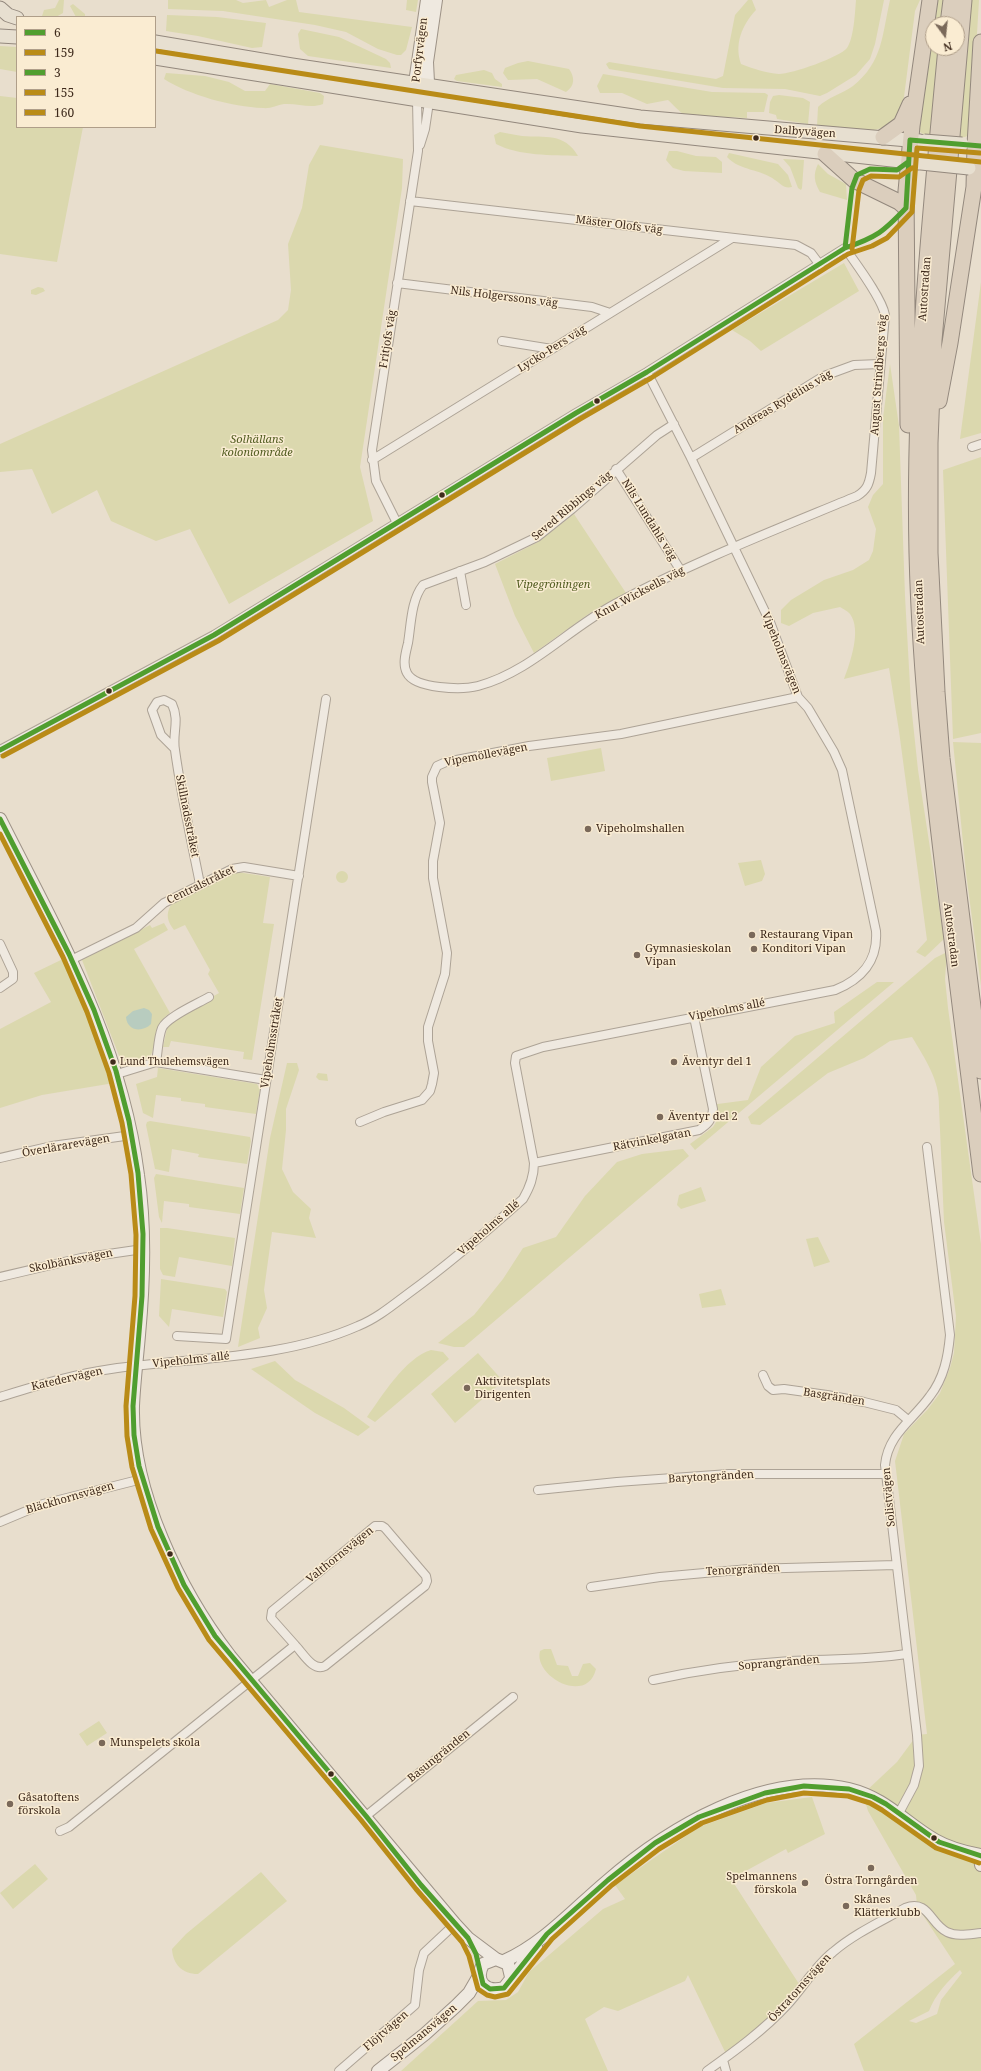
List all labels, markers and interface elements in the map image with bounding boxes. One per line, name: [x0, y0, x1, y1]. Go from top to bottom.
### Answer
legend: [16, 16, 156, 128]
north arrow: [925, 16, 965, 56]
street label: Porfyrvägen: [409, 17, 431, 83]
text: 6: [54, 24, 61, 41]
text: N: [942, 39, 954, 55]
text: 159: [54, 44, 74, 61]
text: 3: [54, 64, 61, 81]
text: 155: [54, 84, 74, 101]
text: 160: [54, 104, 74, 121]
street label: Dalbyvägen: [774, 123, 836, 141]
unlabelled marker: [751, 133, 761, 143]
street label: Mäster Olofs väg: [575, 213, 663, 237]
street label: Autostradan: [916, 256, 934, 322]
street label: Nils Holgerssons väg: [449, 284, 559, 310]
street label: Fritjofs väg: [377, 309, 399, 369]
street label: August Strindbergs väg: [868, 314, 890, 436]
street label: Lycko-Pers väg: [515, 323, 589, 375]
street label: Andreas Rydelius väg: [731, 367, 835, 437]
unlabelled marker: [592, 396, 602, 406]
park label: Solhällans koloniområde: [221, 433, 293, 459]
street label: Seved Ribbings väg: [529, 469, 615, 543]
street label: Nils Lundahls väg: [619, 477, 679, 563]
unlabelled marker: [437, 490, 447, 500]
street label: Knut Wicksells väg: [593, 564, 687, 622]
park label: Vipegröningen: [516, 578, 590, 592]
street label: Autostradan: [912, 579, 928, 645]
street label: Vipeholmsvägen: [759, 610, 803, 696]
unlabelled marker: [104, 686, 114, 696]
street label: Vipemöllevägen: [443, 740, 529, 770]
street label: Skillnadsstråket: [173, 774, 201, 858]
place label: Vipeholmshallen: [596, 822, 685, 836]
marker: Vipeholmshallen: [583, 824, 593, 834]
street label: Centralstråket: [165, 863, 237, 907]
street label: Autostradan: [941, 902, 961, 968]
place label: Restaurang Vipan: [760, 928, 853, 942]
marker: Restaurang Vipan: [747, 930, 757, 940]
place label: Gymnasieskolan Vipan: [645, 942, 731, 968]
place label: Konditori Vipan: [762, 942, 846, 956]
marker: Konditori Vipan: [749, 944, 759, 954]
marker: Gymnasieskolan Vipan: [632, 950, 642, 960]
street label: Vipeholms allé: [688, 996, 766, 1024]
street label: Vipeholmsstråket: [258, 997, 286, 1089]
place label: Äventyr del 1: [682, 1055, 752, 1069]
place label: Lund Thulehemsvägen: [120, 1056, 229, 1068]
marker: Lund Thulehemsvägen: [108, 1057, 118, 1067]
marker: Äventyr del 1: [669, 1057, 679, 1067]
place label: Äventyr del 2: [668, 1110, 738, 1124]
marker: Äventyr del 2: [655, 1112, 665, 1122]
street label: Rätvinkelgatan: [612, 1126, 692, 1154]
street label: Överlärarevägen: [21, 1132, 111, 1160]
street label: Vipeholms allé: [455, 1198, 523, 1258]
street label: Skolbänksvägen: [28, 1246, 114, 1276]
street label: Vipeholms allé: [152, 1349, 230, 1371]
street label: Katedervägen: [30, 1364, 104, 1394]
place label: Aktivitetsplats Dirigenten: [475, 1375, 550, 1401]
marker: Aktivitetsplats Dirigenten: [462, 1383, 472, 1393]
street label: Basgränden: [802, 1386, 866, 1408]
street label: Solistvägen: [880, 1467, 898, 1527]
street label: Barytongränden: [668, 1468, 754, 1486]
street label: Bläckhornsvägen: [25, 1479, 115, 1517]
street label: Valthornsvägen: [304, 1524, 376, 1586]
unlabelled marker: [165, 1549, 175, 1559]
street label: Tenorgränden: [705, 1561, 781, 1579]
street label: Soprangränden: [738, 1653, 820, 1673]
street label: Basungränden: [405, 1727, 473, 1785]
place label: Munspelets skola: [110, 1736, 200, 1750]
marker: Munspelets skola: [97, 1738, 107, 1748]
unlabelled marker: [326, 1769, 336, 1779]
place label: Gåsatoftens förskola: [18, 1791, 79, 1817]
marker: Gåsatoftens förskola: [5, 1799, 15, 1809]
unlabelled marker: [929, 1833, 939, 1843]
marker: Östra Torngården: [866, 1863, 876, 1873]
place label: Spelmannens förskola: [726, 1870, 797, 1896]
place label: Östra Torngården: [825, 1874, 917, 1888]
marker: Spelmannens förskola: [800, 1878, 810, 1888]
place label: Skånes Klätterklubb: [854, 1893, 920, 1919]
marker: Skånes Klätterklubb: [841, 1901, 851, 1911]
street label: Östratornsvägen: [766, 1951, 834, 2025]
street label: Spelmansvägen: [388, 2002, 460, 2064]
street label: Flöjtvägen: [361, 2008, 411, 2054]

